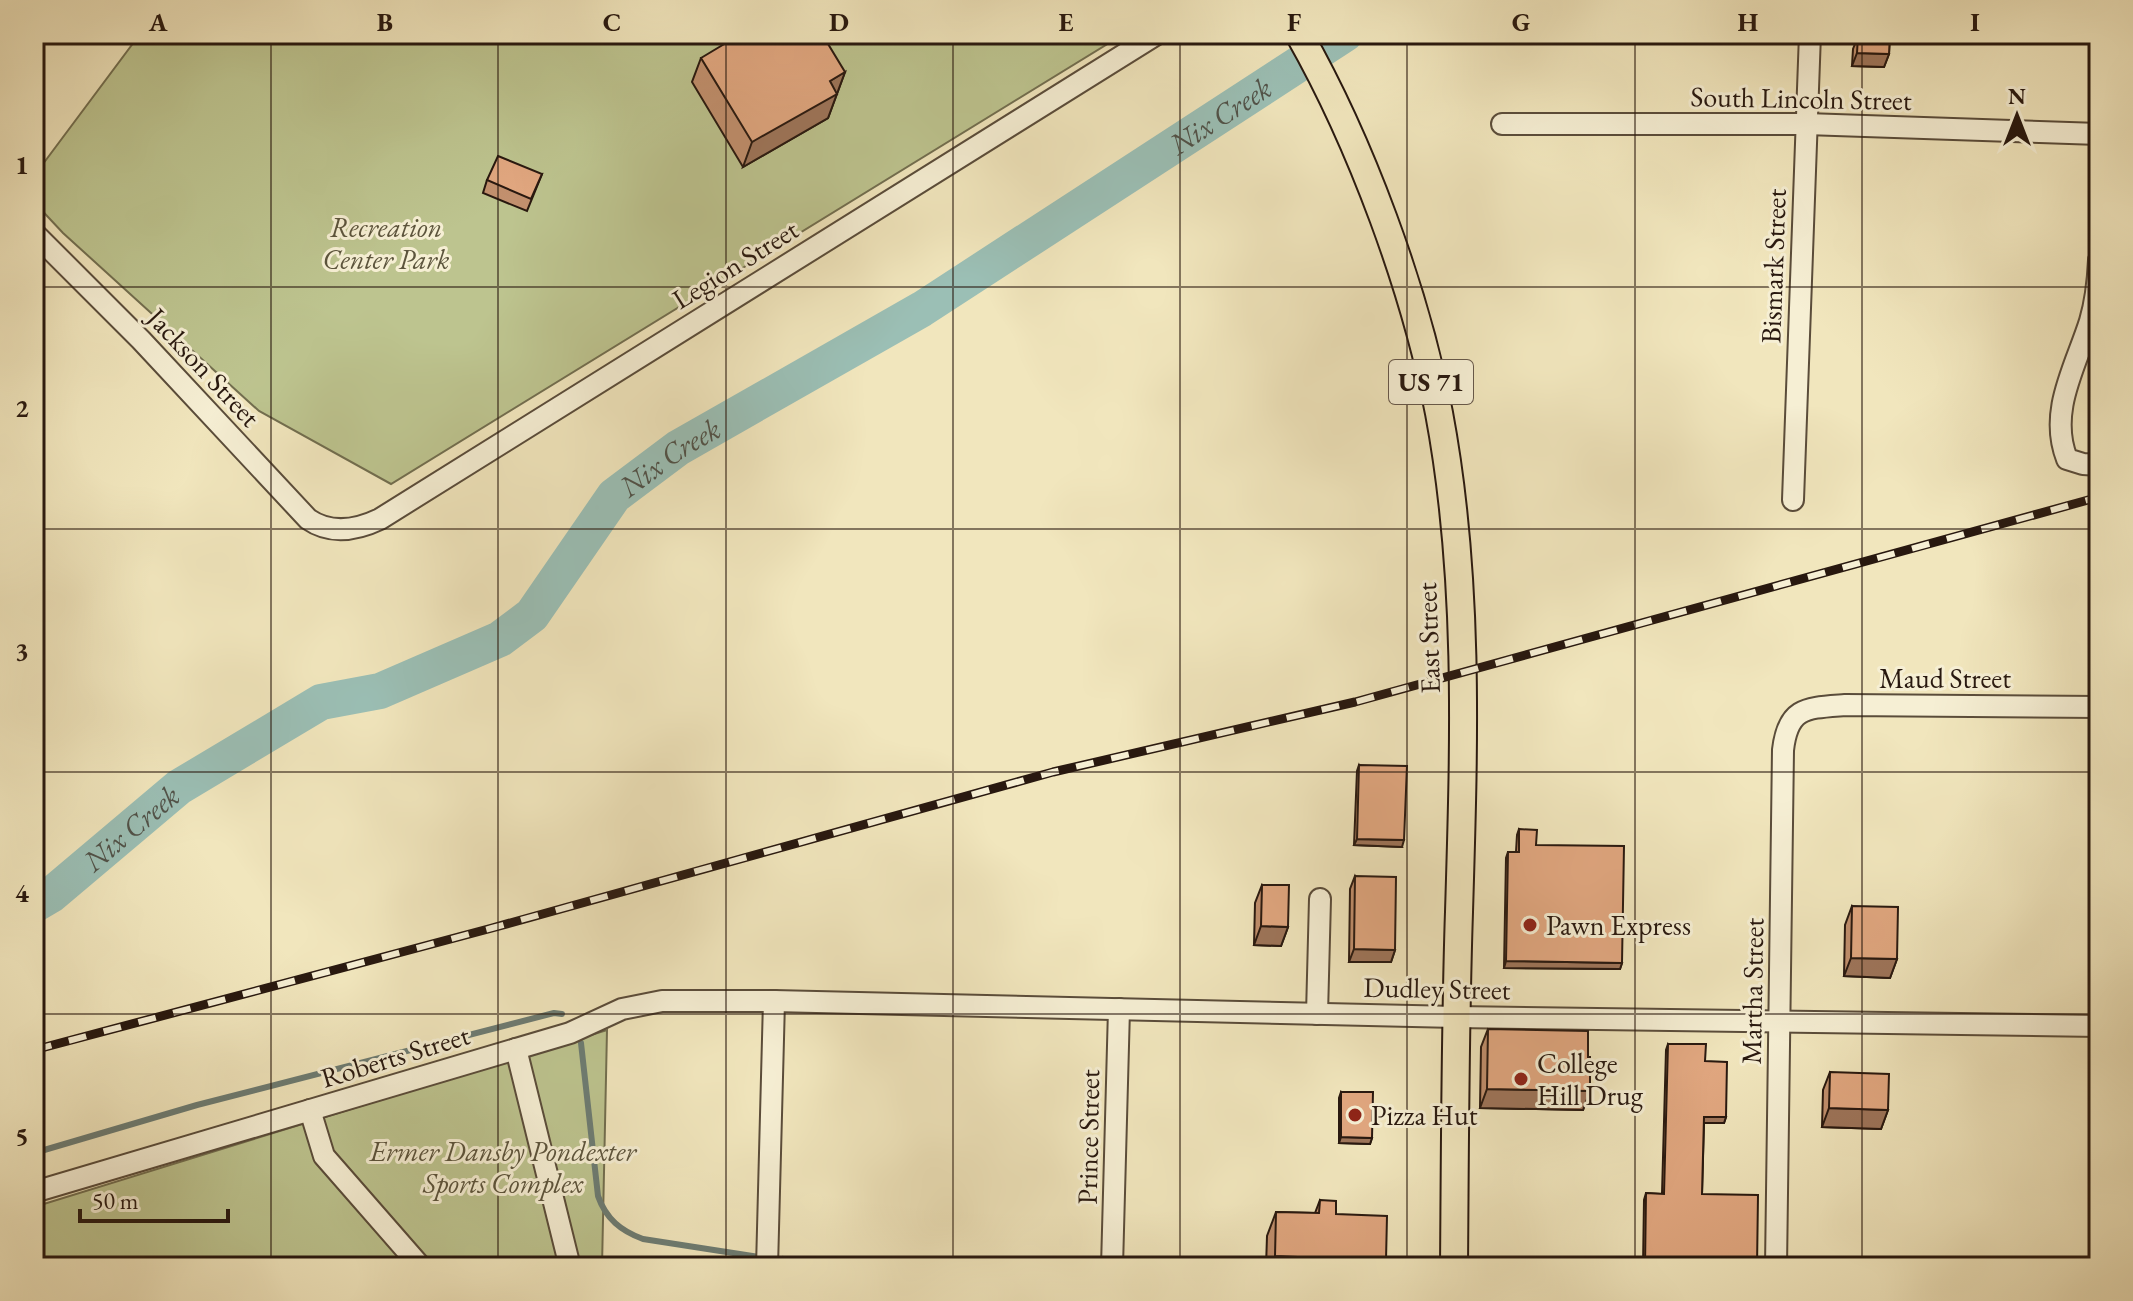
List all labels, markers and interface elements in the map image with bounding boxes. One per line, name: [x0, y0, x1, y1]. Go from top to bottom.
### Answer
text: A: [148, 5, 168, 39]
text: B: [377, 5, 393, 39]
text: C: [603, 5, 621, 39]
text: D: [829, 5, 849, 39]
text: E: [1059, 5, 1074, 39]
text: F: [1287, 5, 1301, 39]
text: G: [1512, 5, 1531, 39]
text: H: [1738, 5, 1759, 39]
text: I: [1970, 5, 1980, 39]
water label: Nix Creek: [1160, 68, 1279, 164]
north arrow: [1977, 76, 2057, 156]
street label: South Lincoln Street: [1690, 78, 1912, 118]
text: N: [2008, 82, 2026, 111]
text: 1: [15, 148, 29, 182]
street label: Bismark Street: [1752, 188, 1794, 344]
park label: Recreation Center Park: [322, 209, 450, 277]
street label: Legion Street: [665, 211, 805, 317]
street label: Jackson Street: [138, 298, 268, 434]
road number: US 71: [1389, 360, 1473, 404]
text: 2: [15, 391, 29, 425]
water label: Nix Creek: [610, 408, 727, 506]
street label: East Street: [1408, 582, 1448, 694]
text: 3: [15, 634, 29, 668]
street label: Maud Street: [1879, 660, 2011, 696]
water label: Nix Creek: [73, 776, 187, 880]
text: 4: [15, 876, 29, 910]
place label: Pawn Express: [1546, 907, 1691, 943]
marker: Pawn Express: [1521, 916, 1539, 934]
street label: Martha Street: [1733, 917, 1771, 1065]
street label: Dudley Street: [1363, 969, 1511, 1007]
street label: Roberts Street: [316, 1016, 474, 1096]
place label: College Hill Drug: [1537, 1045, 1644, 1113]
street label: Prince Street: [1069, 1069, 1107, 1205]
marker: College Hill Drug: [1512, 1070, 1530, 1088]
place label: Pizza Hut: [1371, 1097, 1478, 1133]
marker: Pizza Hut: [1346, 1106, 1364, 1124]
text: 5: [15, 1119, 29, 1153]
park label: Ermer Dansby Pondexter Sports Complex: [369, 1133, 638, 1201]
scale bar: [80, 1173, 228, 1223]
text: 50 m: [92, 1185, 139, 1216]

